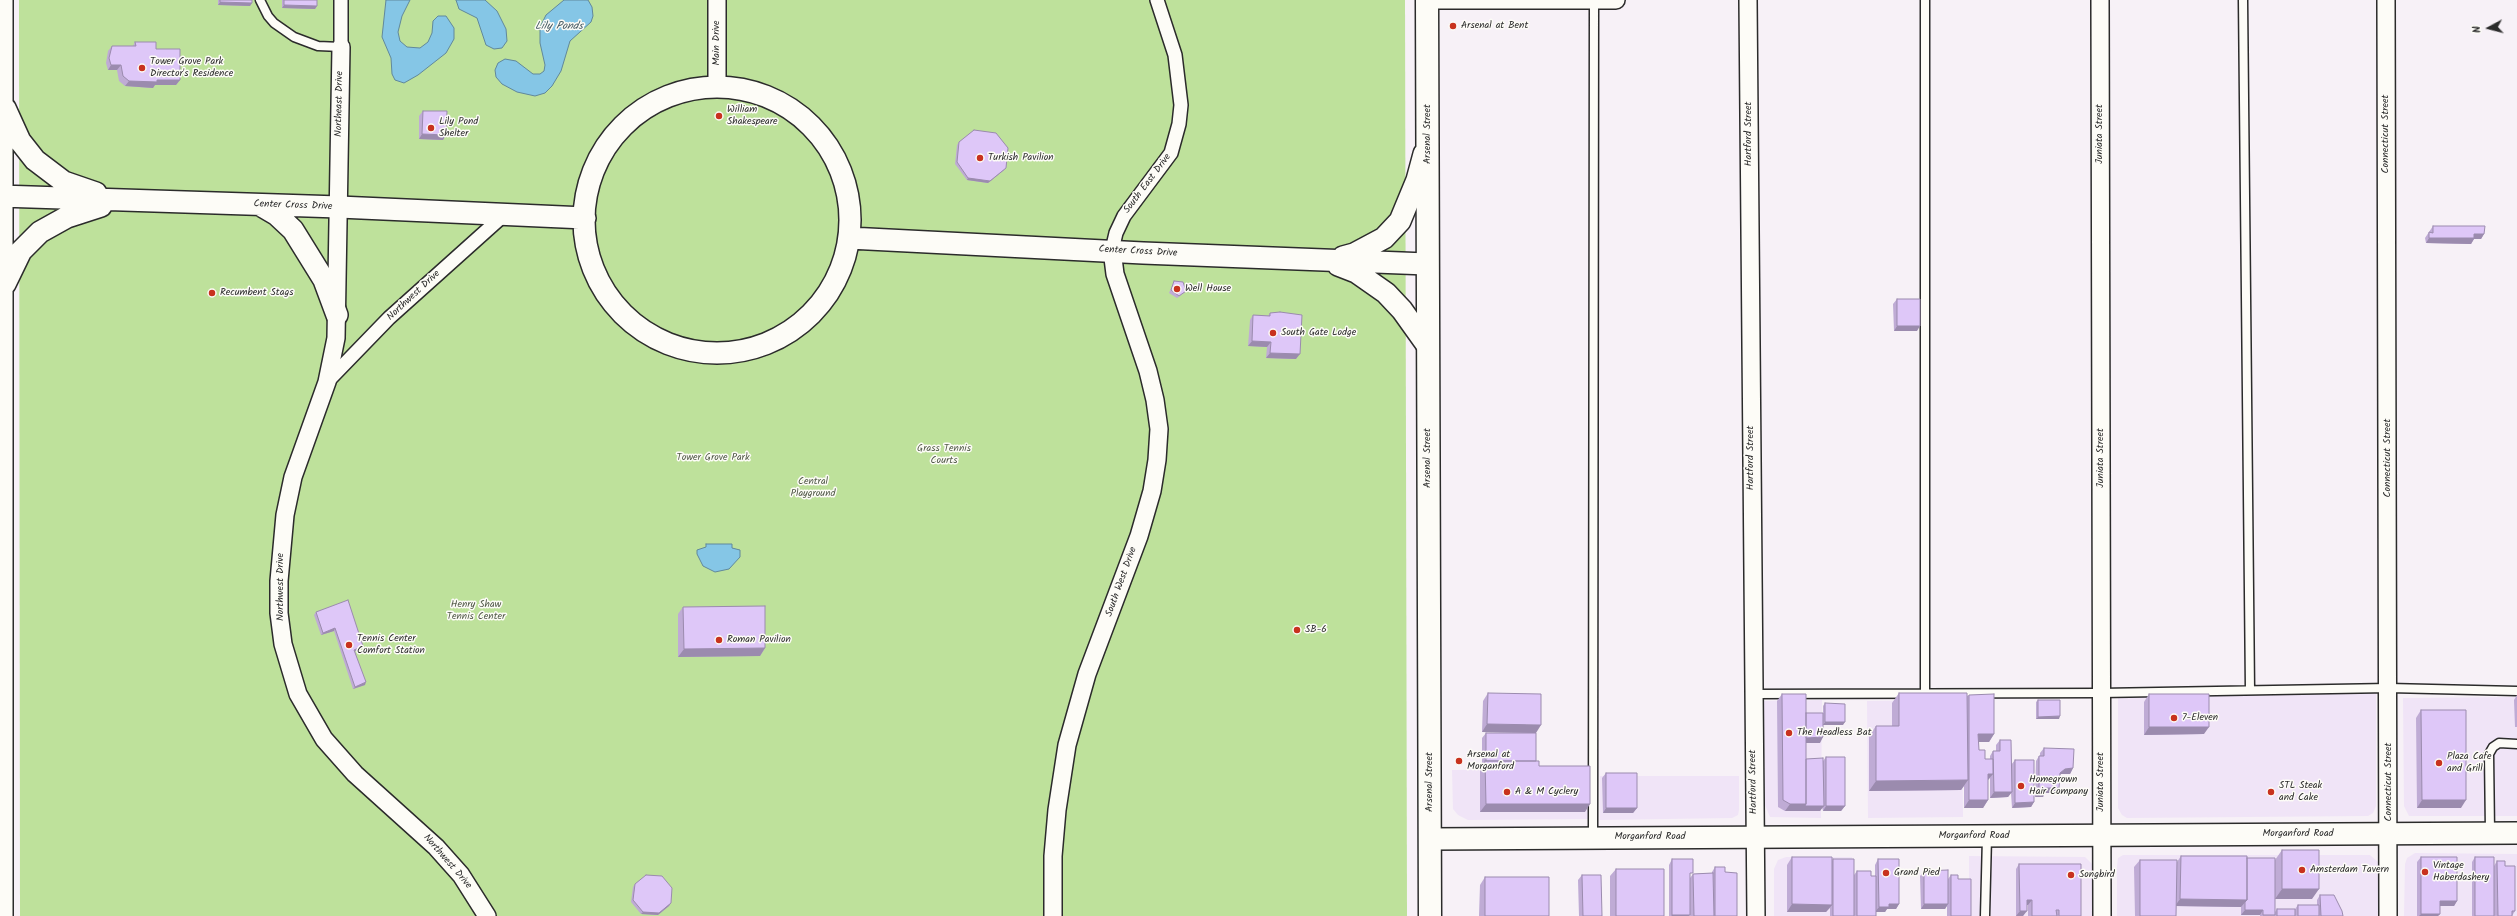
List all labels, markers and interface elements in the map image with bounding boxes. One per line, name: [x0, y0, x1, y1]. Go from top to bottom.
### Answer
north arrow: [2469, 8, 2509, 48]
water label: Lily Ponds: [535, 20, 583, 34]
street label: Main Drive: [711, 20, 723, 66]
place label: Arsenal at Bent: [1461, 20, 1528, 32]
marker: Arsenal at Bent: [1448, 21, 1458, 31]
text: N: [2468, 25, 2486, 34]
place label: Tower Grove Park Director's Residence: [150, 56, 233, 80]
marker: Tower Grove Park Director's Residence: [137, 63, 147, 73]
street label: Northeast Drive: [333, 71, 347, 137]
street label: Connecticut Street: [2380, 95, 2392, 173]
street label: Hartford Street: [1743, 102, 1755, 166]
place label: William Shakespeare: [727, 104, 778, 128]
street label: Arsenal Street: [1422, 104, 1434, 164]
street label: Juniata Street: [2094, 104, 2106, 164]
marker: William Shakespeare: [714, 111, 724, 121]
place label: Lily Pond Shelter: [439, 116, 478, 140]
marker: Lily Pond Shelter: [426, 123, 436, 133]
place label: Turkish Pavilion: [988, 152, 1054, 164]
street label: South East Drive: [1122, 152, 1174, 216]
marker: Turkish Pavilion: [975, 153, 985, 163]
street label: Center Cross Drive: [253, 199, 333, 213]
street label: Center Cross Drive: [1098, 244, 1178, 260]
street label: Northwest Drive: [385, 268, 443, 324]
place label: Well House: [1185, 283, 1231, 295]
marker: Well House: [1172, 284, 1182, 294]
place label: Recumbent Stags: [220, 287, 293, 299]
marker: Recumbent Stags: [207, 288, 217, 298]
place label: South Gate Lodge: [1281, 327, 1356, 339]
marker: South Gate Lodge: [1268, 328, 1278, 338]
street label: Connecticut Street: [2382, 419, 2394, 497]
street label: Hartford Street: [1745, 426, 1757, 490]
street label: Arsenal Street: [1422, 428, 1434, 488]
street label: Juniata Street: [2095, 428, 2107, 488]
park label: Grass Tennis Courts: [917, 443, 971, 466]
park label: Tower Grove Park: [676, 452, 750, 464]
park label: Central Playground: [791, 476, 835, 500]
street label: South West Drive: [1104, 546, 1140, 618]
street label: Northwest Drive: [275, 553, 287, 621]
park label: Henry Shaw Tennis Center: [447, 599, 505, 622]
place label: SB-6: [1305, 624, 1327, 636]
marker: SB-6: [1292, 625, 1302, 635]
place label: Tennis Center Comfort Station: [357, 633, 425, 656]
place label: Roman Pavilion: [727, 634, 791, 646]
marker: Roman Pavilion: [714, 635, 724, 645]
marker: Tennis Center Comfort Station: [344, 640, 354, 650]
place label: 7-Eleven: [2182, 712, 2218, 724]
marker: 7-Eleven: [2169, 713, 2179, 723]
place label: The Headless Bat: [1797, 727, 1872, 739]
marker: The Headless Bat: [1784, 728, 1794, 738]
street label: Connecticut Street: [2383, 743, 2395, 821]
place label: Arsenal at Morganford: [1467, 749, 1514, 772]
street label: Hartford Street: [1747, 750, 1761, 814]
place label: Plaza Cafe and Grill: [2447, 751, 2492, 774]
street label: Arsenal Street: [1424, 752, 1436, 812]
street label: Juniata Street: [2095, 752, 2107, 812]
marker: Arsenal at Morganford: [1454, 756, 1464, 766]
marker: Plaza Cafe and Grill: [2434, 758, 2444, 768]
place label: Homegrown Hair Company: [2029, 774, 2088, 798]
place label: STL Steak and Cake: [2279, 780, 2322, 804]
marker: Homegrown Hair Company: [2016, 781, 2026, 791]
place label: A & M Cyclery: [1515, 786, 1578, 798]
marker: A & M Cyclery: [1502, 787, 1512, 797]
marker: STL Steak and Cake: [2266, 787, 2276, 797]
street label: Morganford Road: [2262, 828, 2334, 840]
street label: Morganford Road: [1938, 830, 2010, 842]
street label: Morganford Road: [1614, 831, 1686, 843]
street label: Northwest Drive: [420, 832, 474, 892]
place label: Vintage Haberdashery: [2433, 860, 2489, 884]
place label: Amsterdam Tavern: [2310, 864, 2389, 876]
marker: Amsterdam Tavern: [2297, 865, 2307, 875]
place label: Grand Pied: [1894, 867, 1940, 879]
marker: Vintage Haberdashery: [2420, 867, 2430, 877]
marker: Grand Pied: [1881, 868, 1891, 878]
place label: Songbird: [2079, 869, 2115, 881]
marker: Songbird: [2066, 870, 2076, 880]

